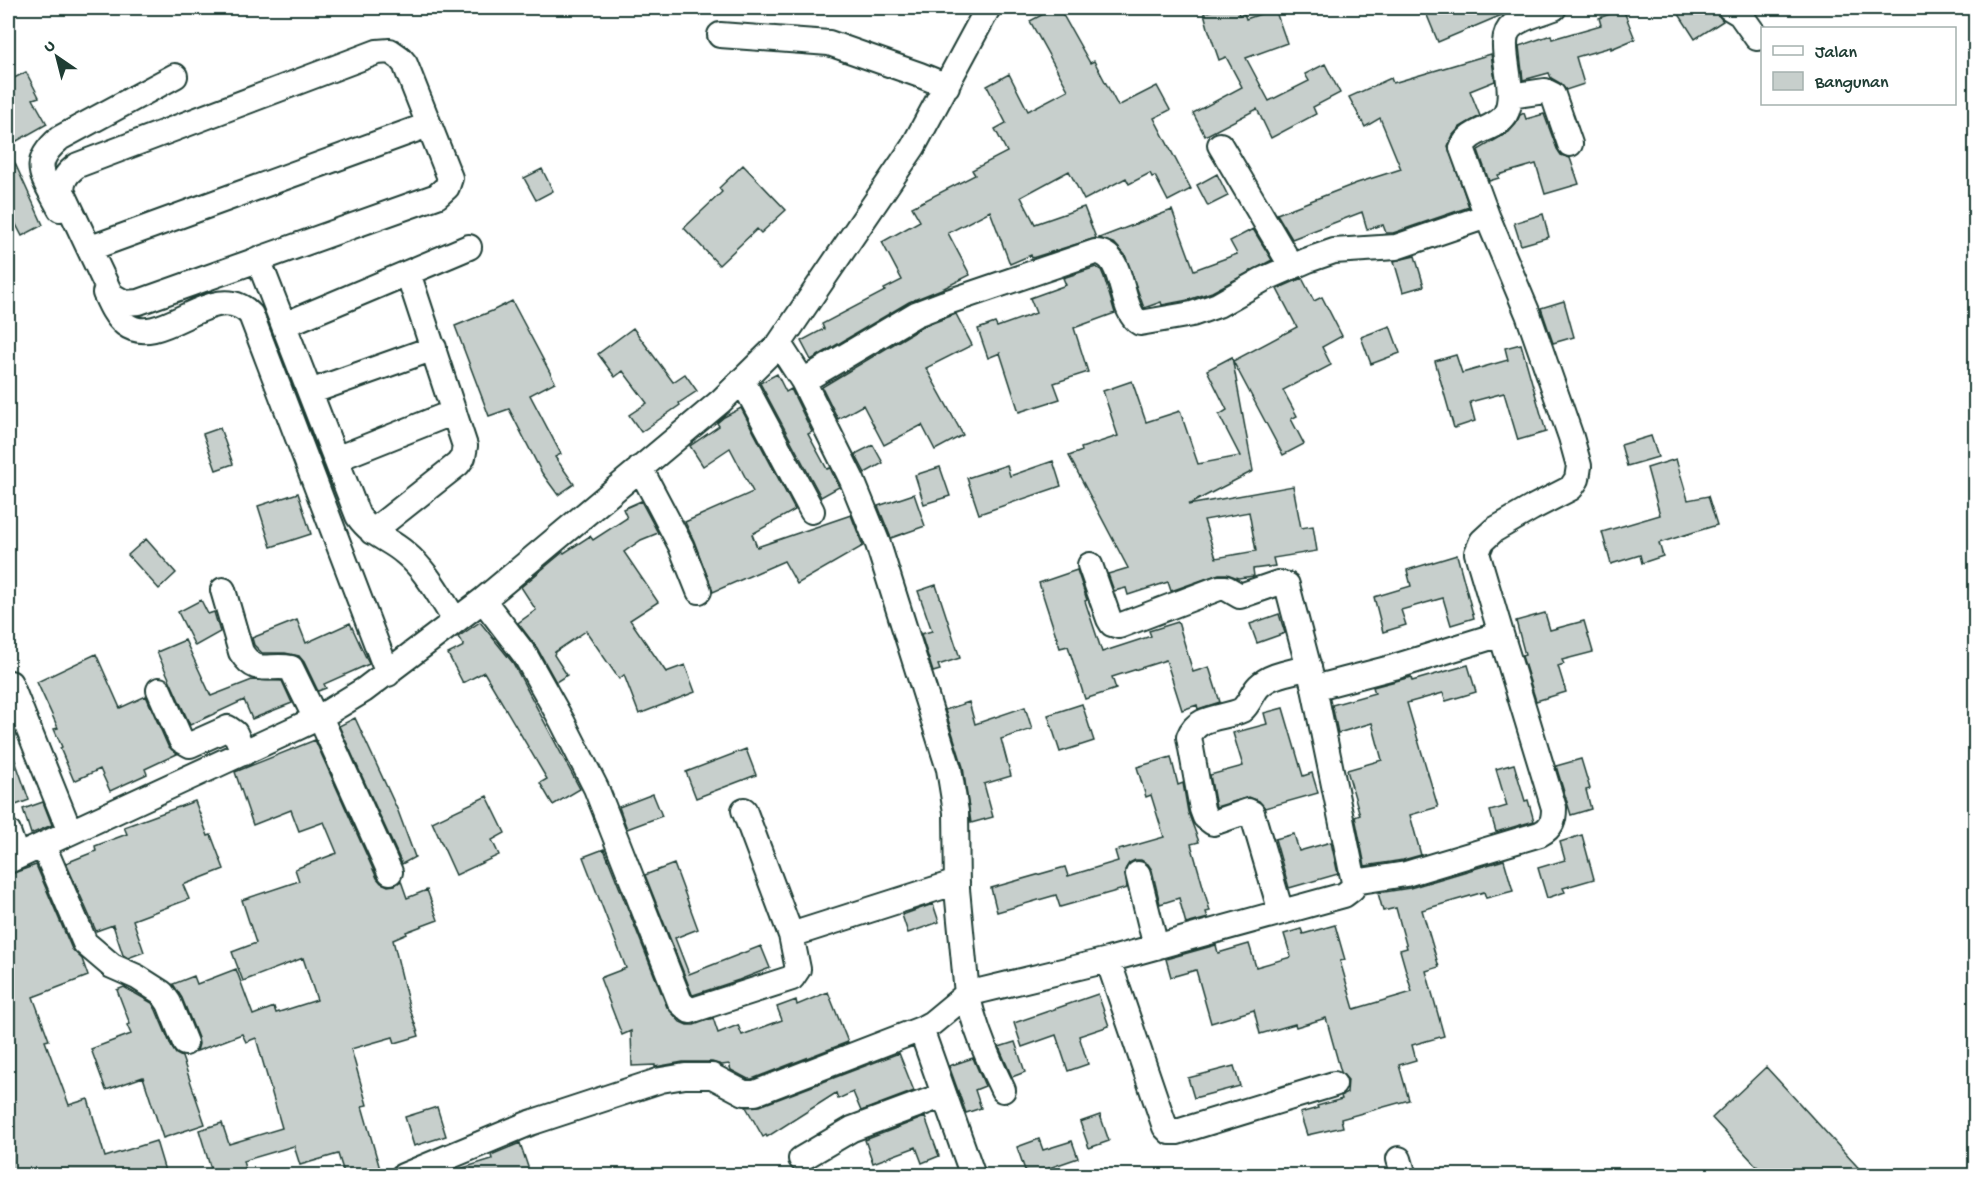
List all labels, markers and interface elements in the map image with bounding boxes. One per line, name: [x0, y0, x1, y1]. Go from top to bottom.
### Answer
north arrow: [27, 27, 87, 87]
legend: [1761, 27, 1956, 105]
text: U: [41, 37, 60, 58]
text: Jalan: [1815, 43, 1857, 64]
text: Bangunan: [1814, 73, 1889, 94]

